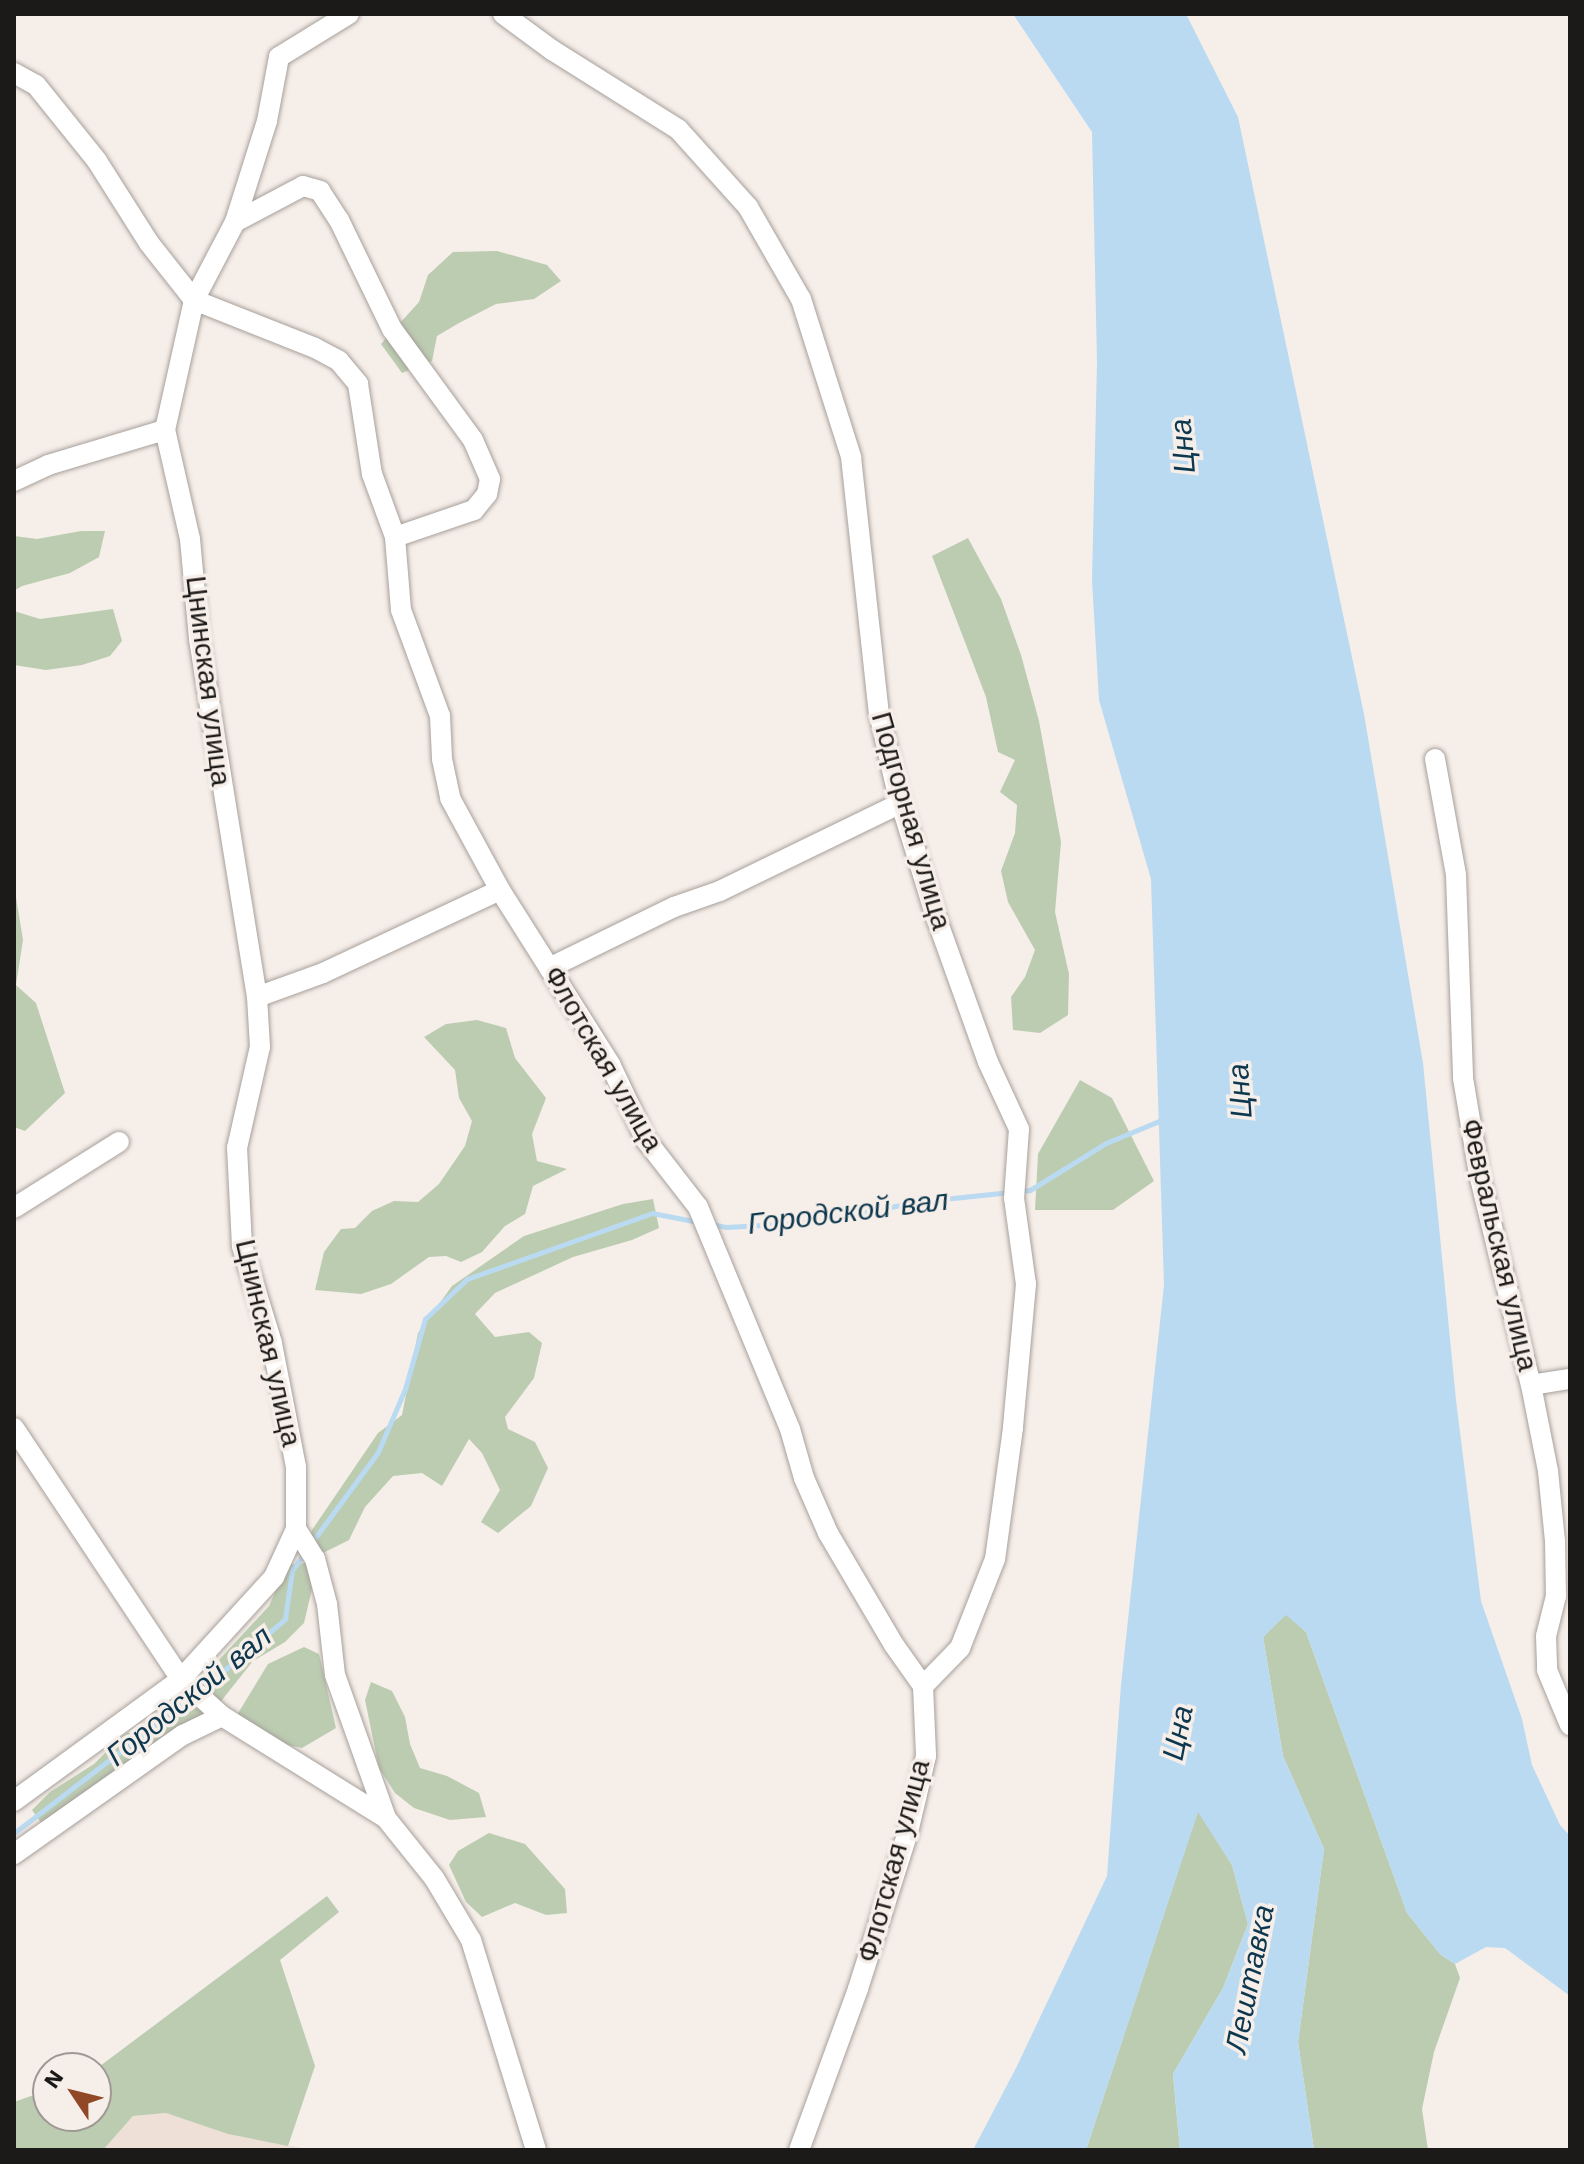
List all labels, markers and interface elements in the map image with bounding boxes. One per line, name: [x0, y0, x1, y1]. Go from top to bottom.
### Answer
water label: Цна: [1163, 417, 1203, 475]
street label: Цнинская улица: [178, 574, 238, 788]
street label: Подгорная улица: [864, 708, 958, 934]
street label: Флотская улица: [536, 960, 670, 1158]
water label: Цна: [1220, 1062, 1260, 1120]
street label: Февральская улица: [1454, 1116, 1544, 1374]
water label: Городской вал: [745, 1182, 951, 1242]
street label: Цнинская улица: [228, 1236, 308, 1450]
water label: Городской вал: [99, 1618, 279, 1774]
water label: Цна: [1155, 1703, 1201, 1763]
street label: Флотская улица: [851, 1756, 937, 1966]
water label: Лештавка: [1218, 1902, 1282, 2056]
north arrow: [32, 2052, 112, 2132]
text: N: [39, 2065, 68, 2093]

